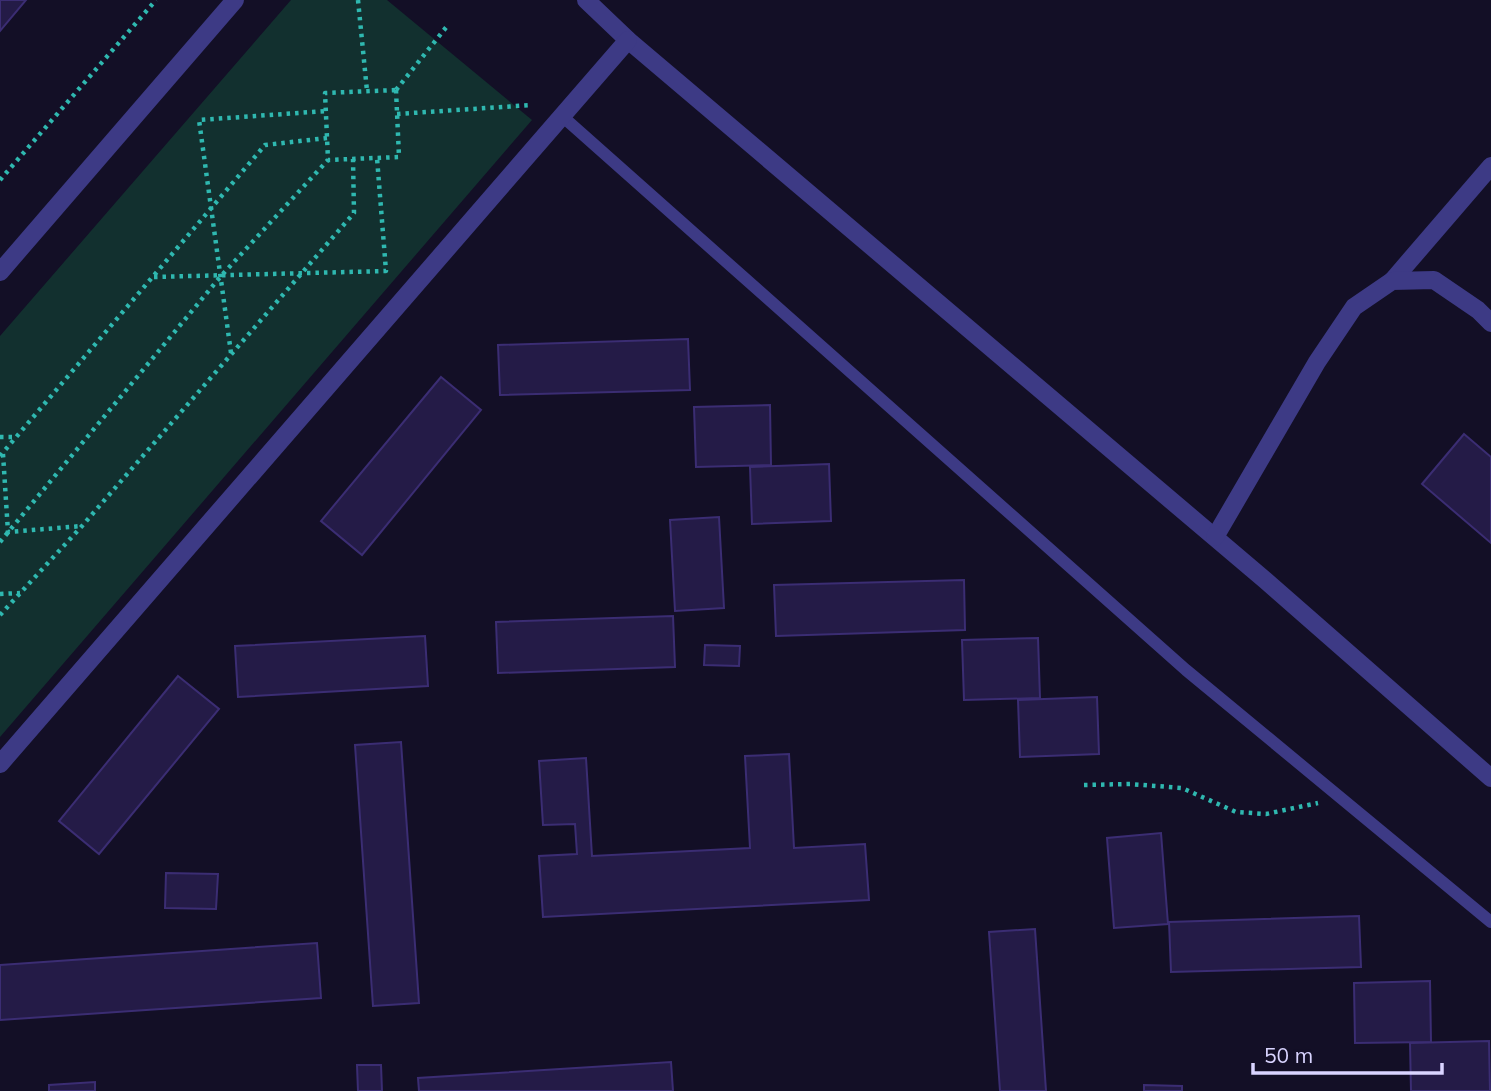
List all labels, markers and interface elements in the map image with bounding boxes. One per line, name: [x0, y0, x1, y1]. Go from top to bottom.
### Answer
scale bar: [1253, 1032, 1442, 1076]
text: 50 m: [1264, 1042, 1313, 1068]

